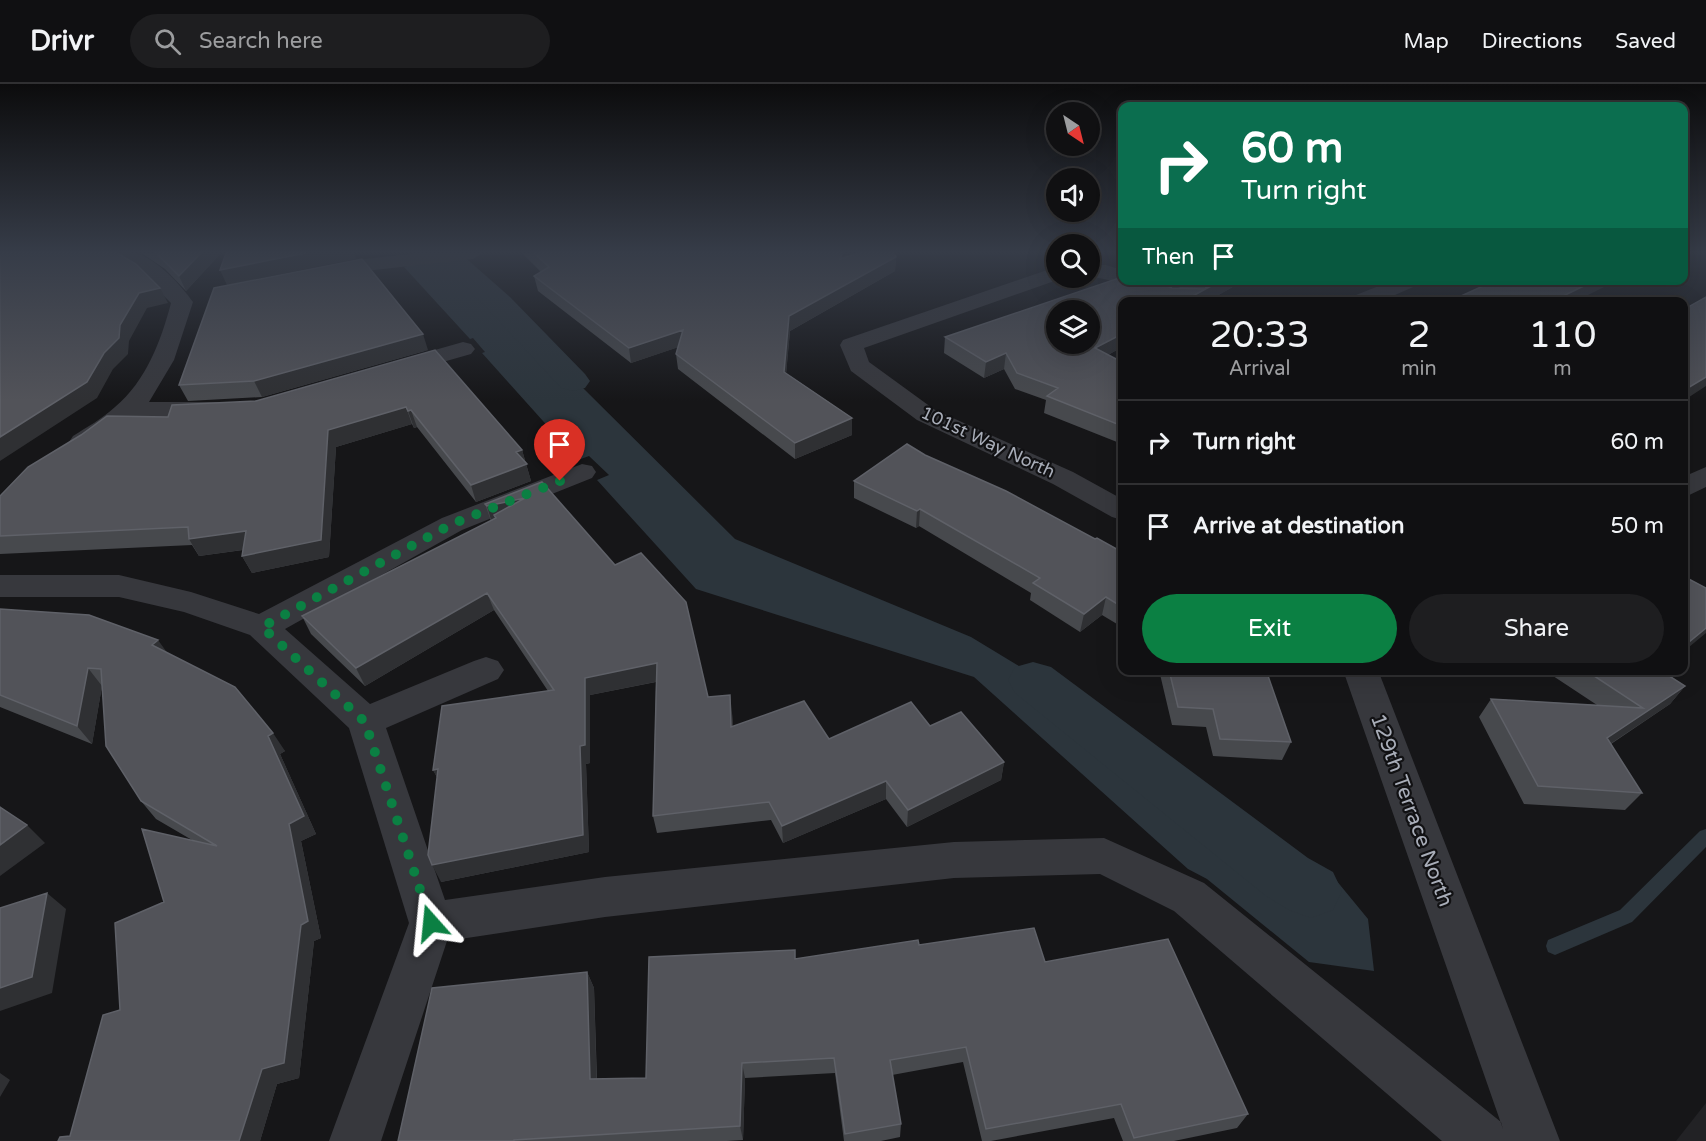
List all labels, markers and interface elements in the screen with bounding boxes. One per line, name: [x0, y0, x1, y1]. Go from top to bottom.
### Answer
search box: [130, 14, 550, 68]
text: Drivr: [30, 24, 94, 58]
icon: search: [151, 25, 184, 58]
text: Search here: [199, 28, 323, 54]
text: Map: [1403, 29, 1449, 54]
text: Directions: [1482, 29, 1582, 54]
text: Saved: [1615, 29, 1676, 54]
north arrow: [1046, 102, 1100, 156]
map controls: [1046, 102, 1100, 354]
text: 60 m: [1241, 123, 1343, 174]
icon: right: [1142, 126, 1220, 204]
button: sound: [1046, 168, 1100, 222]
text: Turn right: [1241, 174, 1367, 207]
button: search: [1046, 234, 1100, 288]
icon: arrive: [1207, 240, 1240, 273]
text: Then: [1142, 244, 1195, 270]
button: layers: [1046, 300, 1100, 354]
text: 20:33: [1210, 314, 1310, 357]
text: 2: [1408, 314, 1430, 357]
text: 110: [1528, 314, 1596, 357]
text: Arrival: [1229, 357, 1291, 381]
text: min: [1401, 357, 1437, 381]
text: m: [1553, 357, 1572, 381]
street label: 101st Way North: [917, 401, 1059, 483]
pin: [534, 419, 585, 481]
icon: right: [1142, 426, 1175, 459]
icon: arrive: [543, 428, 576, 461]
text: Turn right: [1193, 429, 1295, 455]
text: 60 m: [1610, 429, 1664, 455]
icon: arrive: [1142, 510, 1175, 543]
text: Arrive at destination: [1193, 513, 1404, 539]
text: 50 m: [1610, 513, 1664, 539]
button: Exit: [1142, 594, 1397, 663]
button: Share: [1409, 594, 1664, 663]
street label: 129th Terrace North: [1365, 710, 1458, 910]
position arrow: [399, 891, 463, 955]

